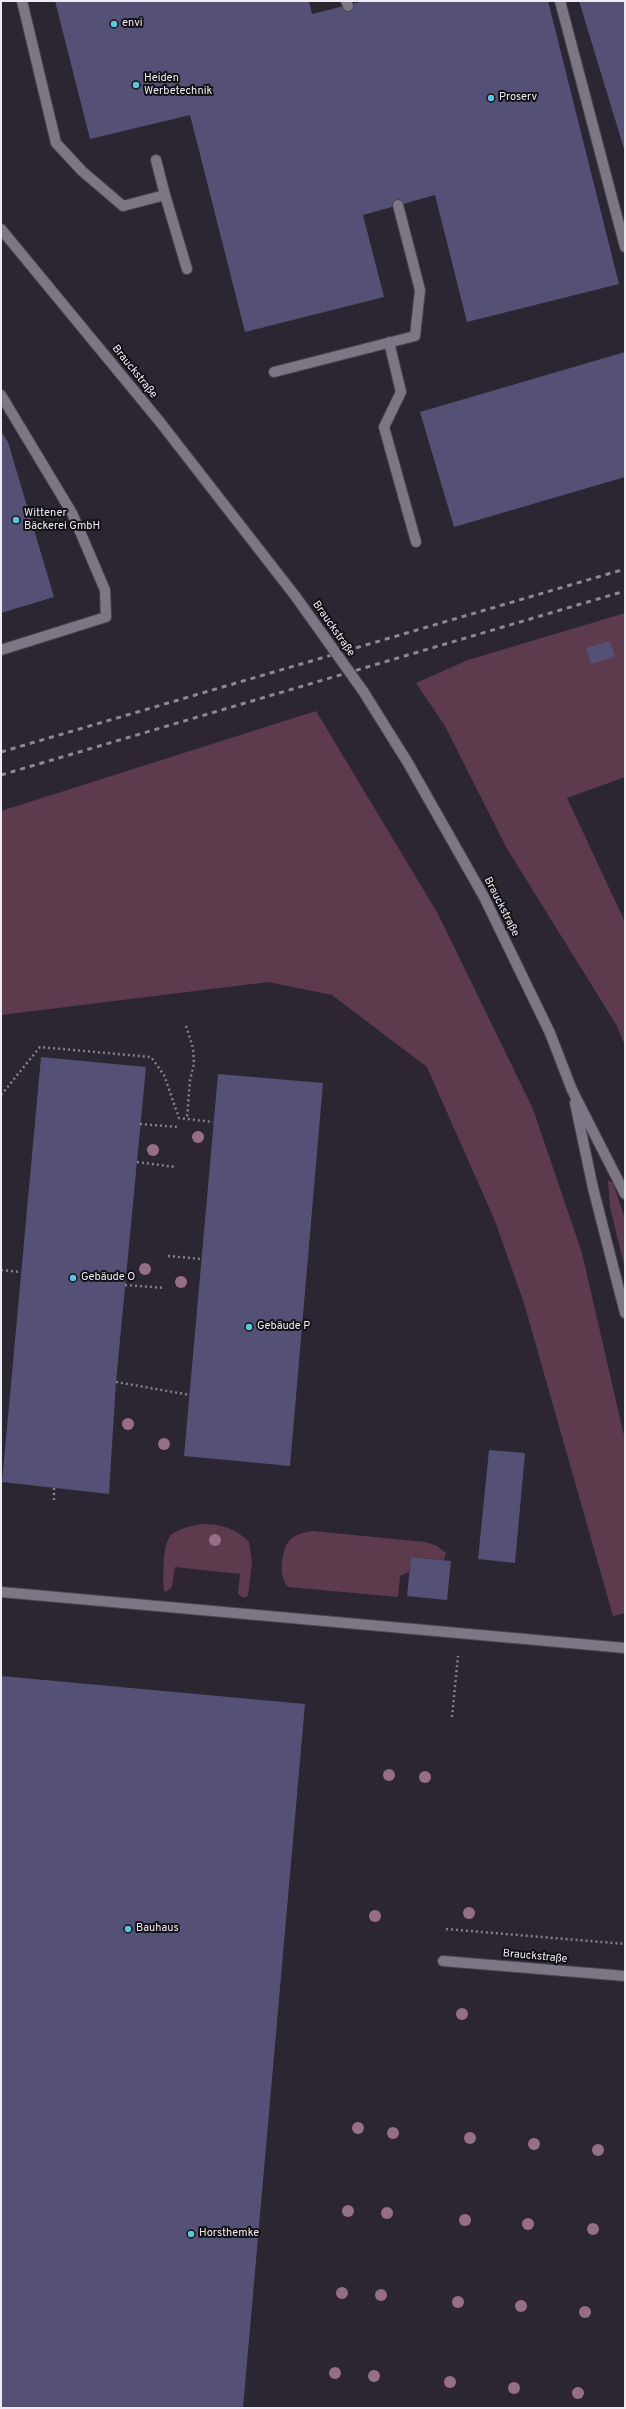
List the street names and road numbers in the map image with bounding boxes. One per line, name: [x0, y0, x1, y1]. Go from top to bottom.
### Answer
street label: Brauckstraße: [108, 343, 160, 401]
street label: Brauckstraße: [309, 599, 357, 659]
street label: Brauckstraße: [480, 875, 522, 939]
street label: Brauckstraße: [502, 1948, 568, 1966]

